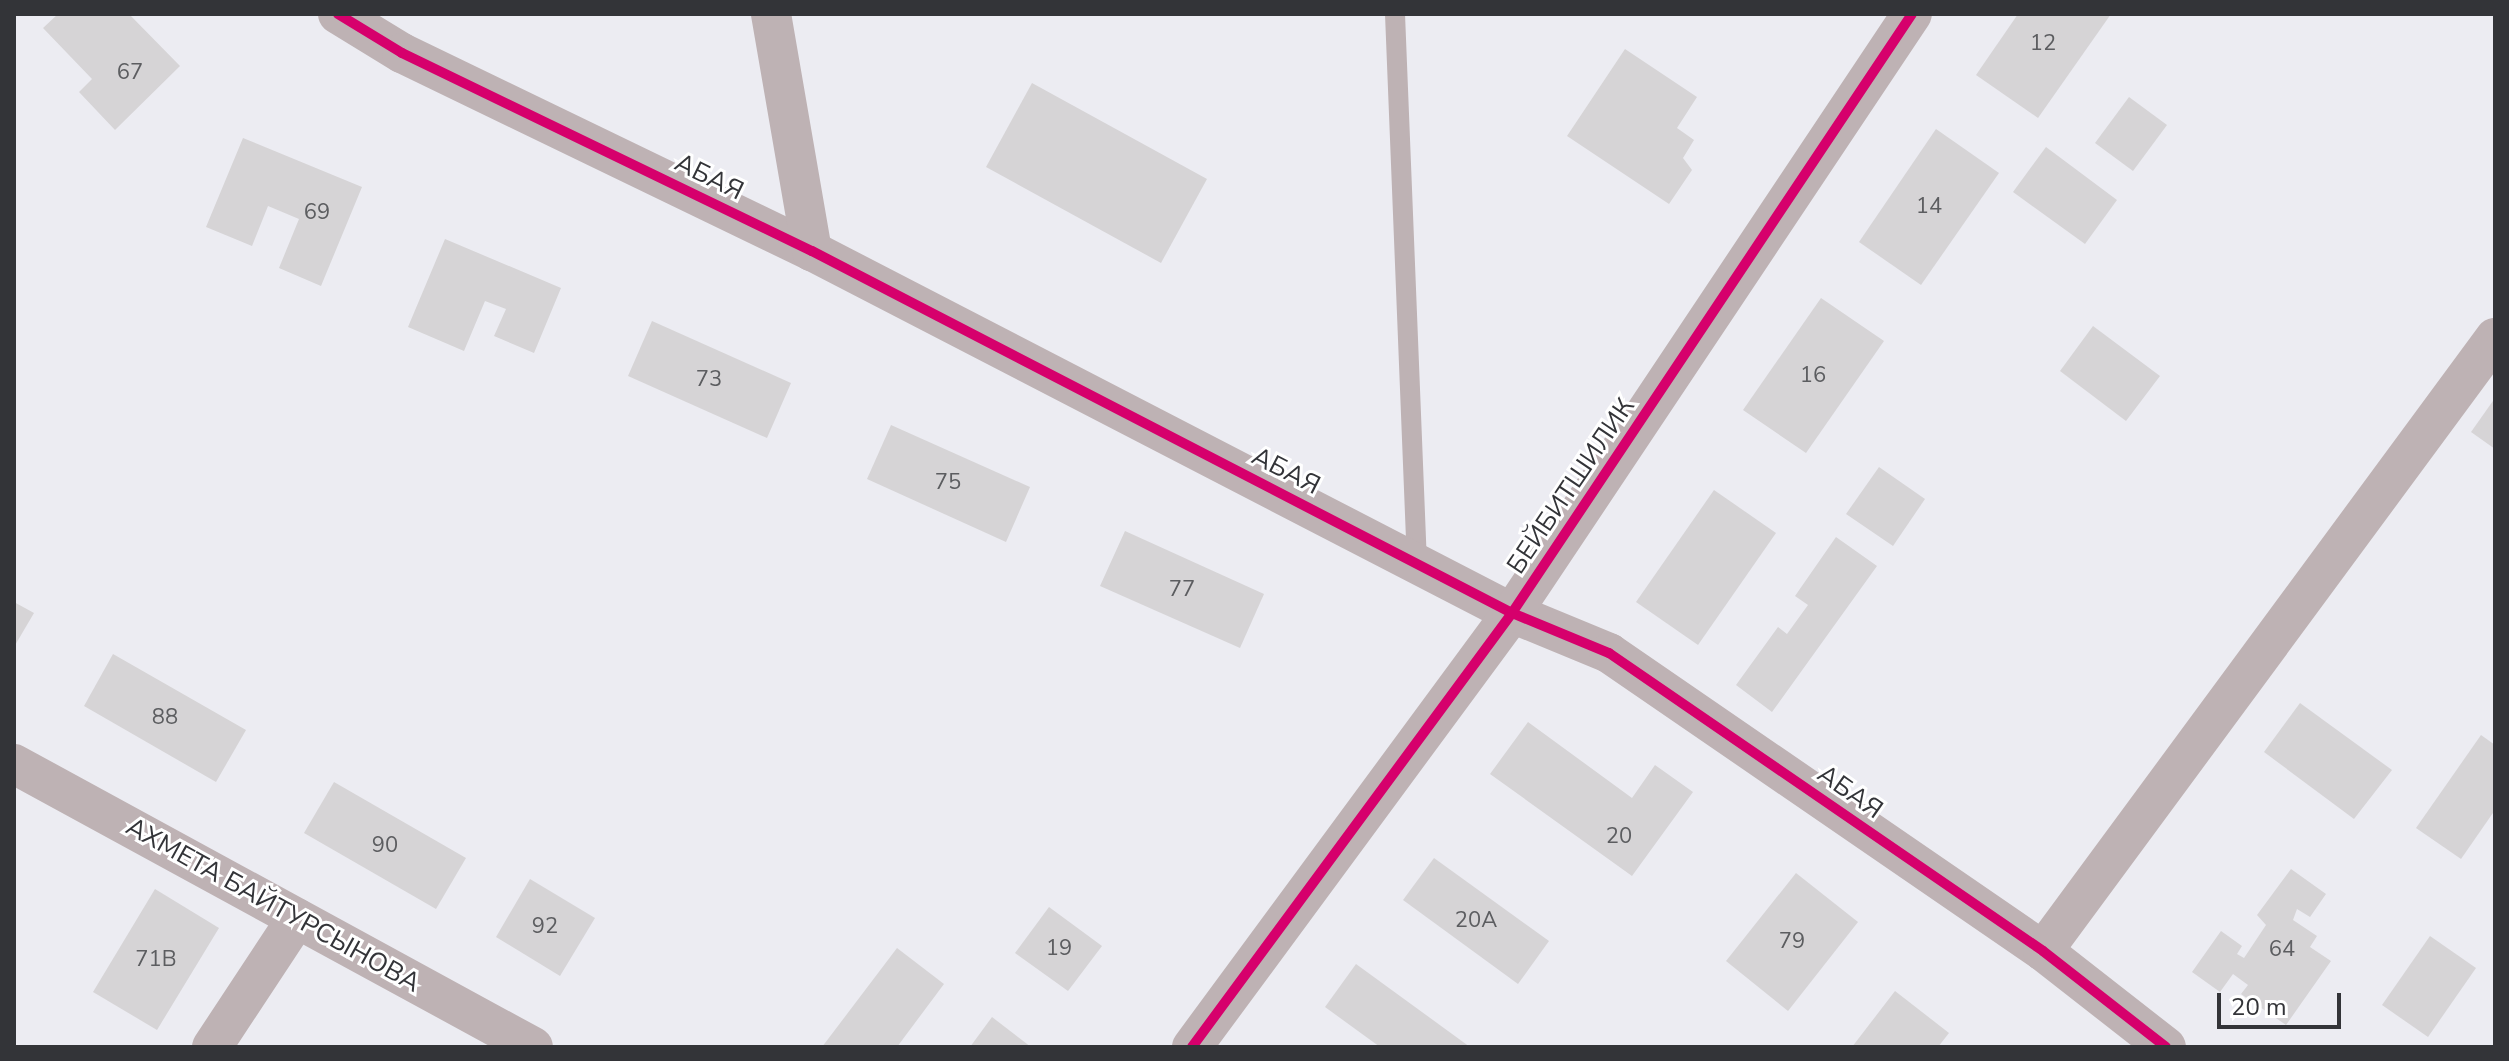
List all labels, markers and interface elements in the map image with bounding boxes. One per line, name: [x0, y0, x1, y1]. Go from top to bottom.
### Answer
house number: 12: [2030, 31, 2056, 57]
house number: 67: [117, 60, 143, 86]
street label: АБАЯ: [670, 147, 748, 207]
house number: 14: [1916, 194, 1942, 220]
house number: 69: [304, 200, 330, 226]
house number: 16: [1800, 363, 1826, 389]
house number: 73: [696, 367, 722, 393]
street label: БЕЙБИТШИЛИК: [1501, 392, 1641, 580]
street label: АБАЯ: [1247, 441, 1325, 501]
house number: 75: [935, 470, 961, 496]
house number: 77: [1169, 577, 1195, 603]
house number: 88: [152, 705, 178, 731]
street label: АБАЯ: [1811, 758, 1889, 826]
street label: АХМЕТА БАЙТУРСЫНОВА: [121, 811, 425, 999]
house number: 20: [1606, 824, 1632, 850]
house number: 90: [372, 833, 398, 859]
house number: 20А: [1455, 908, 1497, 934]
house number: 92: [532, 914, 558, 940]
house number: 79: [1779, 929, 1805, 955]
house number: 19: [1046, 936, 1072, 962]
house number: 64: [2269, 937, 2295, 963]
house number: 71В: [135, 947, 177, 973]
scale bar: [2221, 977, 2345, 1027]
text: 20 m: [2231, 991, 2287, 1023]

